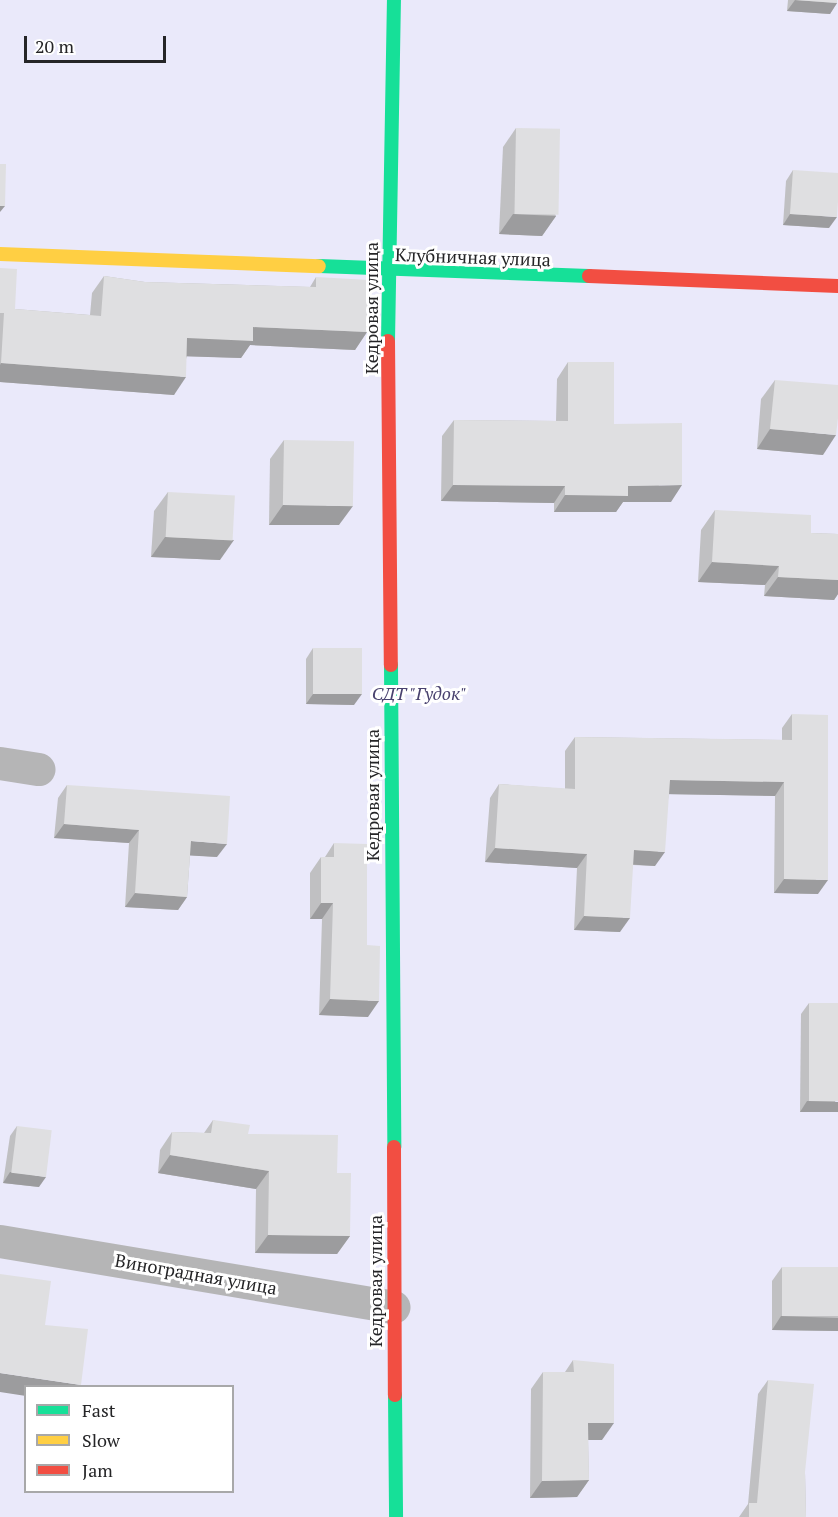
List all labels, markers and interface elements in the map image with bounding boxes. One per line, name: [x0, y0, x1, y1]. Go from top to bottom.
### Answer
scale bar: [27, 24, 170, 62]
text: 20 m: [35, 34, 74, 58]
street label: Кедровая улица: [360, 242, 382, 374]
street label: Клубничная улица: [395, 243, 551, 271]
park label: СДТ "Гудок": [371, 682, 467, 704]
street label: Кедровая улица: [361, 729, 383, 861]
street label: Кедровая улица: [364, 1215, 386, 1347]
street label: Виноградная улица: [113, 1249, 279, 1299]
legend: [24, 1385, 234, 1493]
text: Fast: [82, 1398, 115, 1422]
text: Slow: [82, 1428, 120, 1452]
text: Jam: [82, 1458, 113, 1482]

